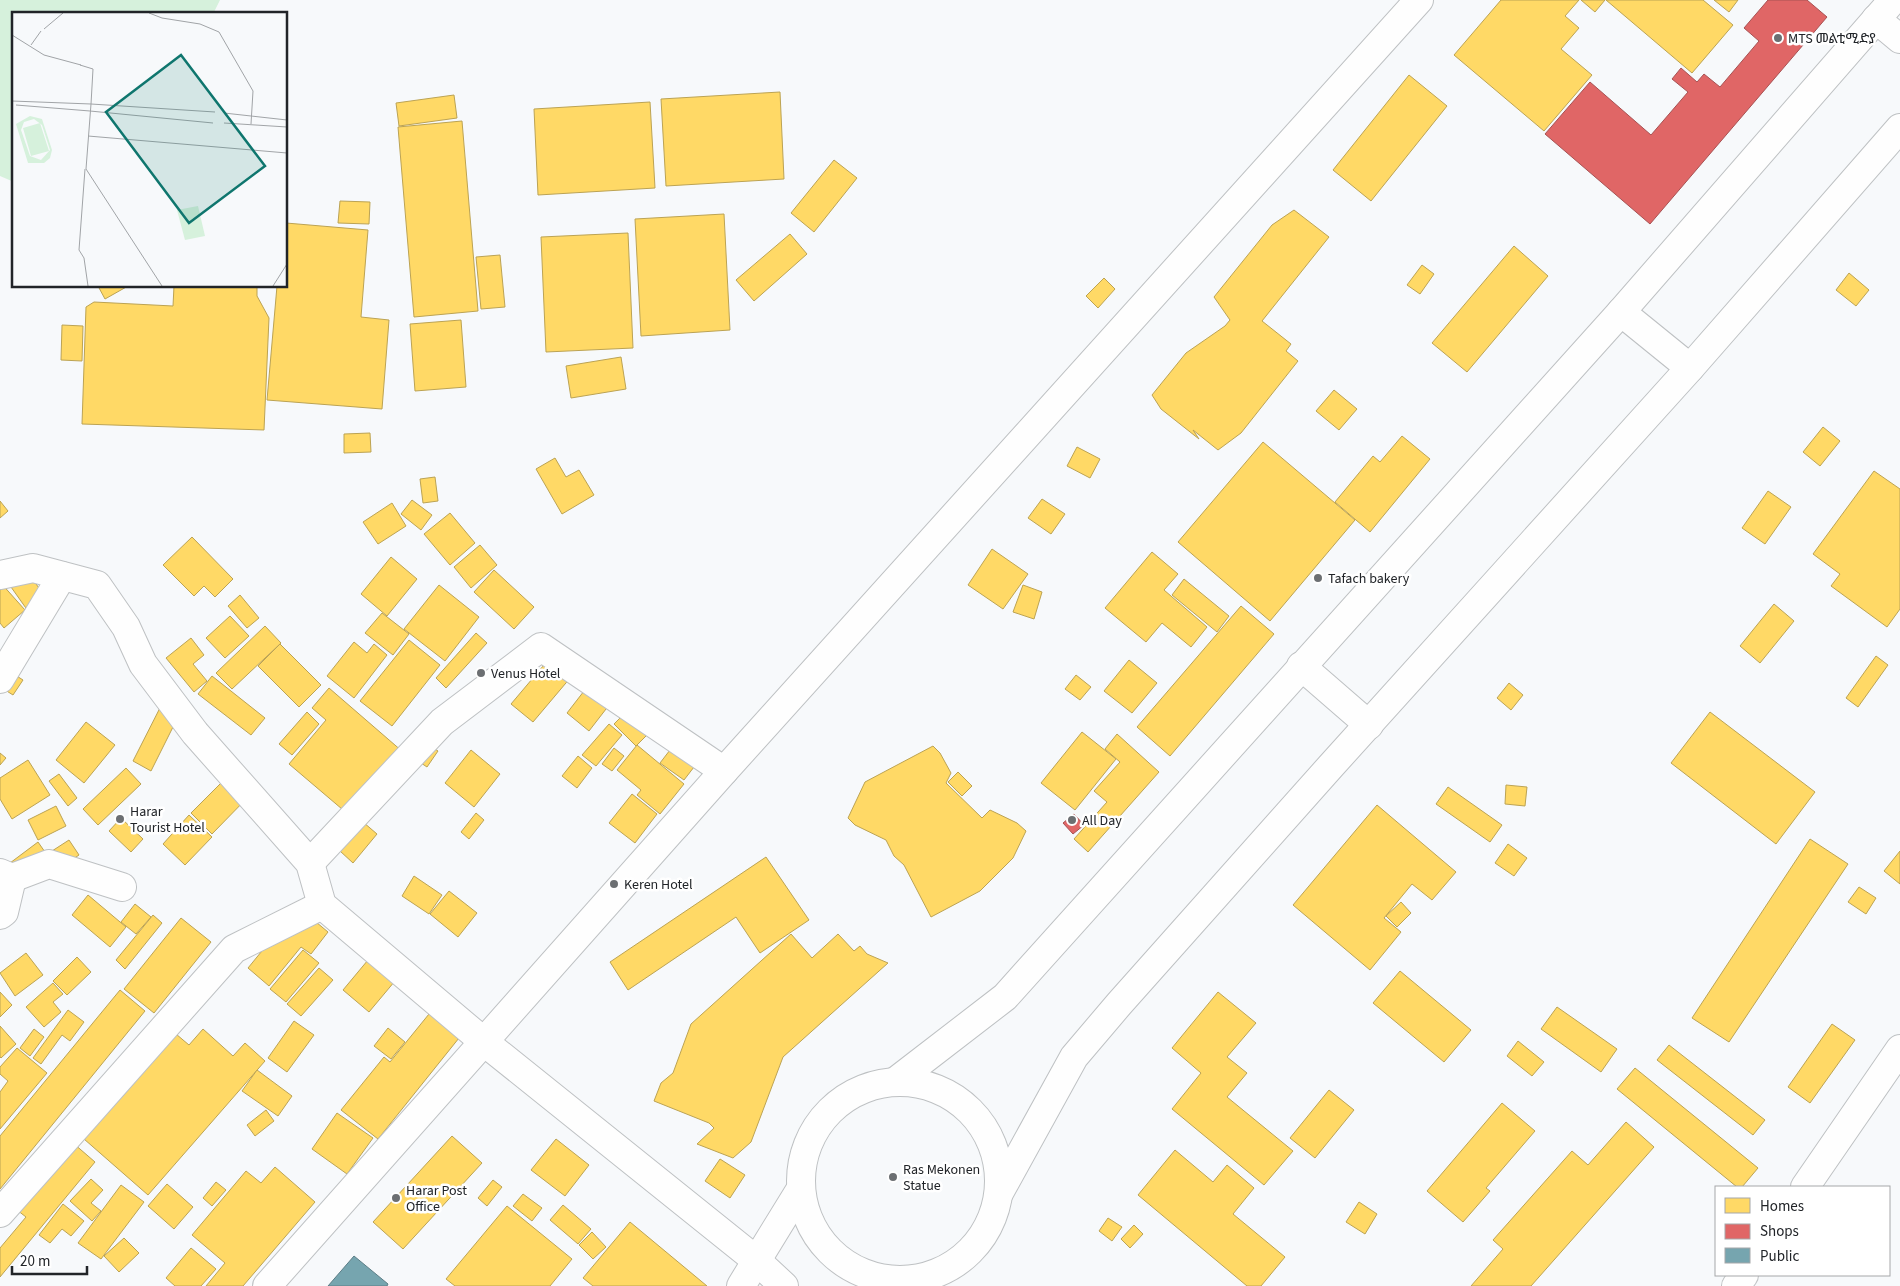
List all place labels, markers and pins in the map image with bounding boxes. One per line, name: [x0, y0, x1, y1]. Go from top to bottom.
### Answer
place label: MTS መልቲሚድያ: [1788, 29, 1876, 49]
marker: MTS መልቲሚድያ: [1772, 32, 1784, 44]
place label: Tafach bakery: [1328, 569, 1410, 589]
marker: Tafach bakery: [1312, 572, 1324, 584]
place label: Venus Hotel: [491, 664, 561, 684]
marker: Venus Hotel: [475, 667, 487, 679]
place label: Harar Tourist Hotel: [130, 802, 205, 838]
place label: All Day: [1082, 811, 1122, 831]
marker: Harar Tourist Hotel: [114, 813, 126, 825]
marker: All Day: [1066, 814, 1078, 826]
place label: Keren Hotel: [624, 875, 693, 895]
marker: Keren Hotel: [608, 878, 620, 890]
place label: Ras Mekonen Statue: [903, 1160, 980, 1196]
marker: Ras Mekonen Statue: [887, 1171, 899, 1183]
place label: Harar Post Office: [406, 1181, 467, 1217]
marker: Harar Post Office: [390, 1192, 402, 1204]

